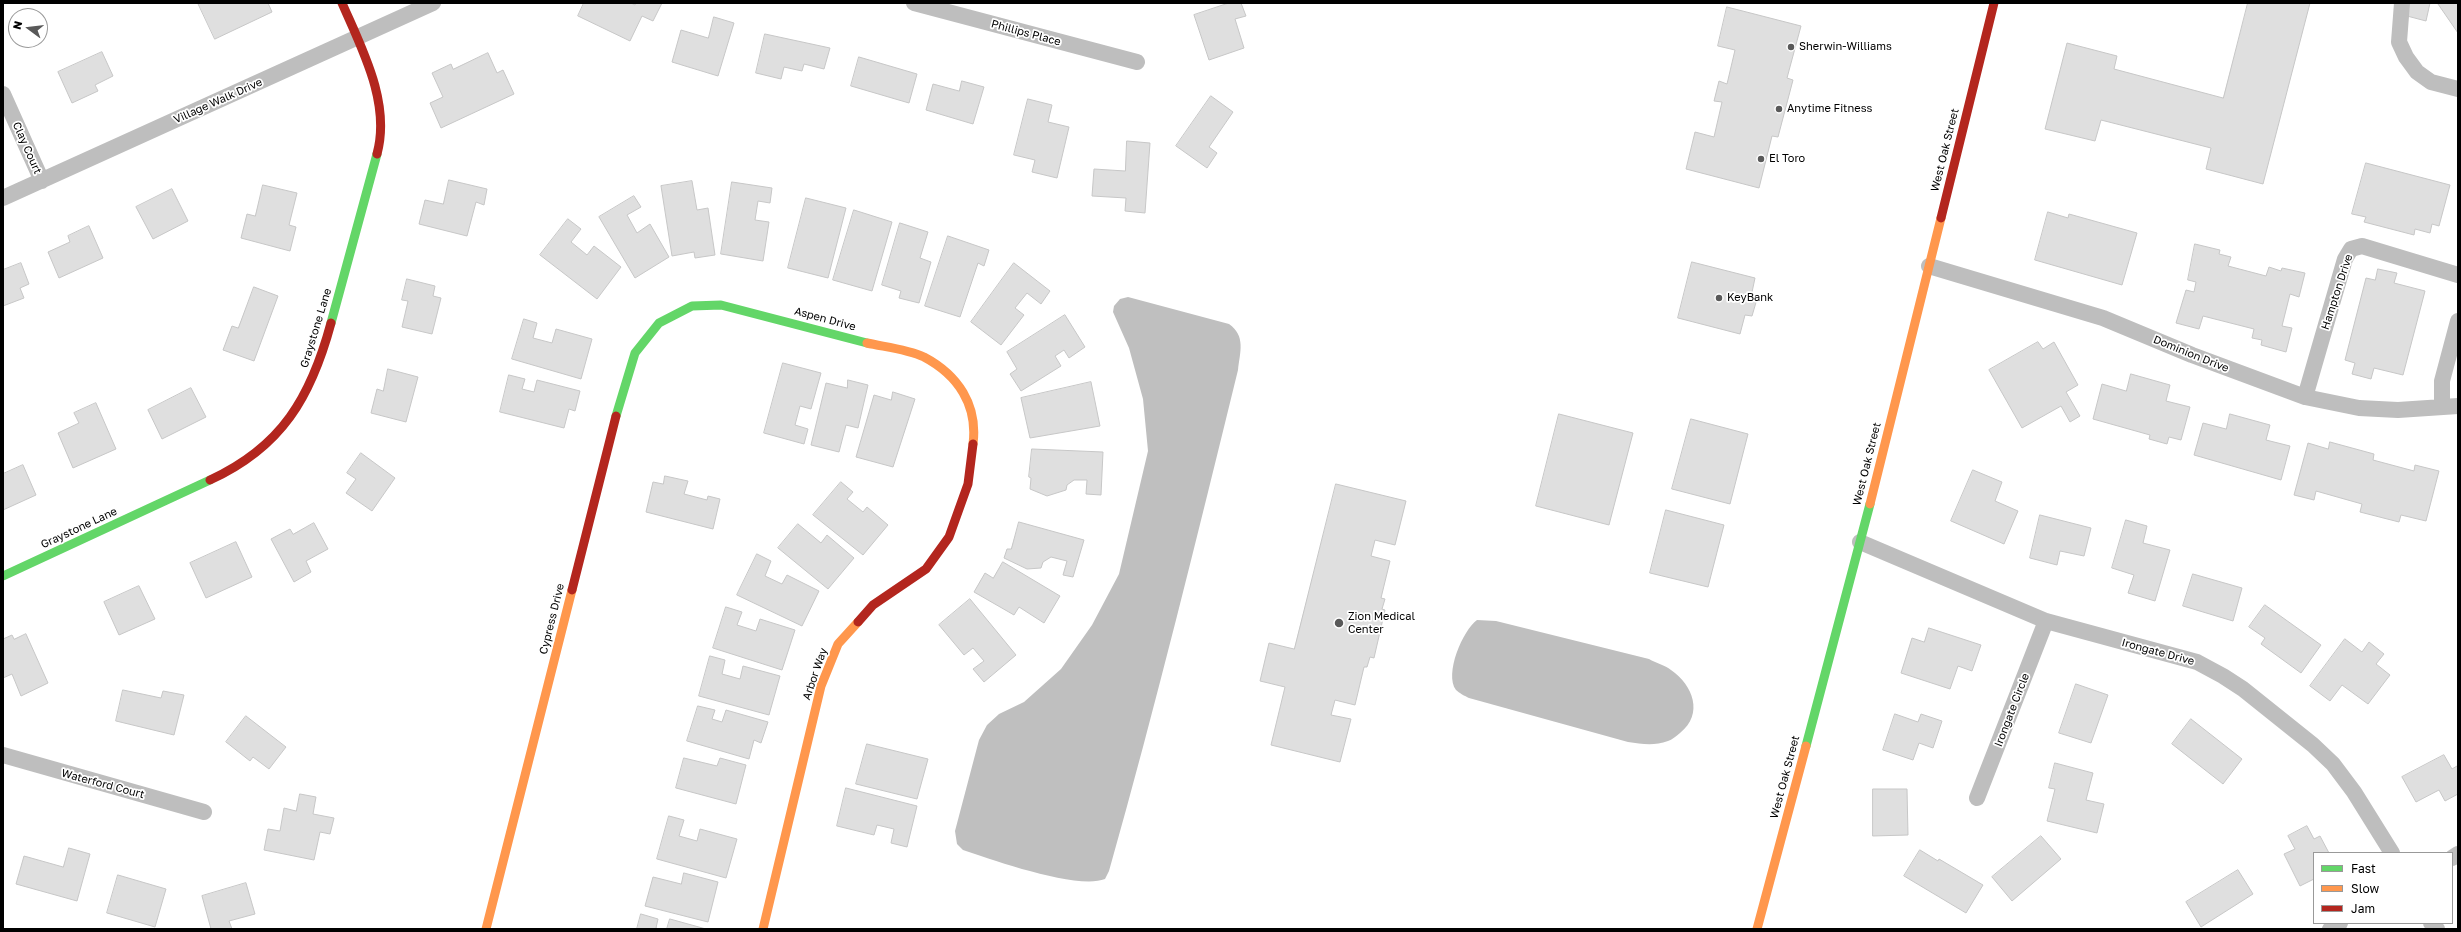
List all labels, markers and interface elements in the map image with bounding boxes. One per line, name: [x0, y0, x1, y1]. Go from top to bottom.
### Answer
north arrow: [8, 8, 48, 48]
street label: Phillips Place: [990, 17, 1062, 49]
text: N: [10, 19, 24, 31]
place label: Sherwin-Williams: [1799, 40, 1892, 54]
marker: Sherwin-Williams: [1786, 42, 1796, 52]
street label: Village Walk Drive: [172, 76, 264, 126]
place label: Anytime Fitness: [1787, 102, 1872, 116]
marker: Anytime Fitness: [1774, 104, 1784, 114]
street label: West Oak Street: [1928, 107, 1962, 193]
street label: Clay Court: [10, 120, 44, 176]
place label: El Toro: [1769, 152, 1805, 166]
marker: El Toro: [1756, 154, 1766, 164]
street label: Hampton Drive: [2319, 252, 2355, 332]
street label: Graystone Lane: [298, 287, 334, 369]
place label: KeyBank: [1727, 291, 1773, 305]
marker: KeyBank: [1714, 293, 1724, 303]
street label: Aspen Drive: [793, 304, 857, 334]
street label: Dominion Drive: [2151, 333, 2231, 375]
street label: West Oak Street: [1850, 421, 1884, 507]
street label: Graystone Lane: [39, 505, 119, 551]
street label: Cypress Drive: [537, 582, 567, 656]
place label: Zion Medical Center: [1348, 610, 1415, 636]
marker: Zion Medical Center: [1333, 617, 1345, 629]
street label: Irongate Drive: [2120, 636, 2196, 668]
street label: Arbor Way: [800, 646, 830, 702]
street label: Irongate Circle: [1992, 671, 2032, 749]
street label: West Oak Street: [1768, 734, 1802, 820]
street label: Waterford Court: [60, 767, 146, 801]
legend: [2313, 852, 2453, 924]
text: Fast: [2351, 861, 2376, 876]
text: Slow: [2351, 881, 2379, 896]
text: Jam: [2351, 901, 2375, 916]

